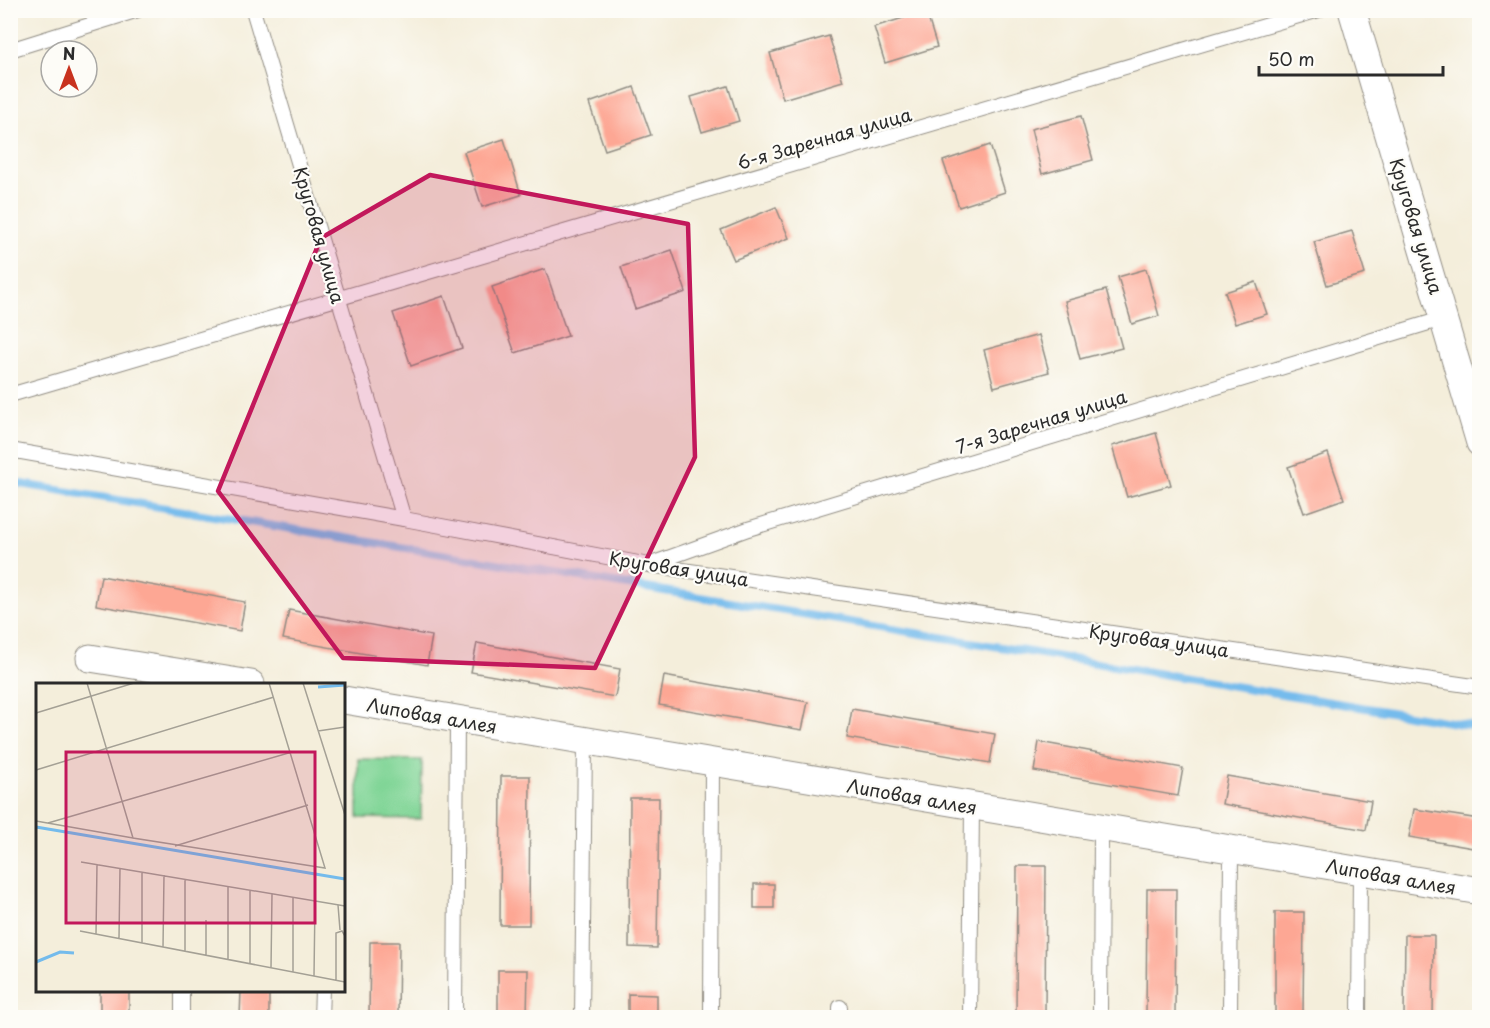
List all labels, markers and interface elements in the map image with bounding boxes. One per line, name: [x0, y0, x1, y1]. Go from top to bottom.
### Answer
north arrow: [39, 39, 99, 99]
scale bar: [1259, 39, 1444, 77]
text: N: [63, 41, 75, 65]
text: 50 m: [1268, 45, 1315, 72]
street label: 6-я Заречная улица: [734, 100, 915, 176]
street label: Круговая улица: [1383, 155, 1451, 298]
street label: Круговая улица: [288, 164, 353, 307]
street label: 7-я Заречная улица: [952, 382, 1130, 460]
street label: Круговая улица: [607, 544, 751, 592]
street label: Круговая улица: [1087, 617, 1231, 663]
inset map: [36, 683, 345, 992]
street label: Липовая аллея: [365, 690, 499, 740]
street label: Липовая аллея: [845, 771, 979, 821]
street label: Липовая аллея: [1324, 851, 1458, 901]

